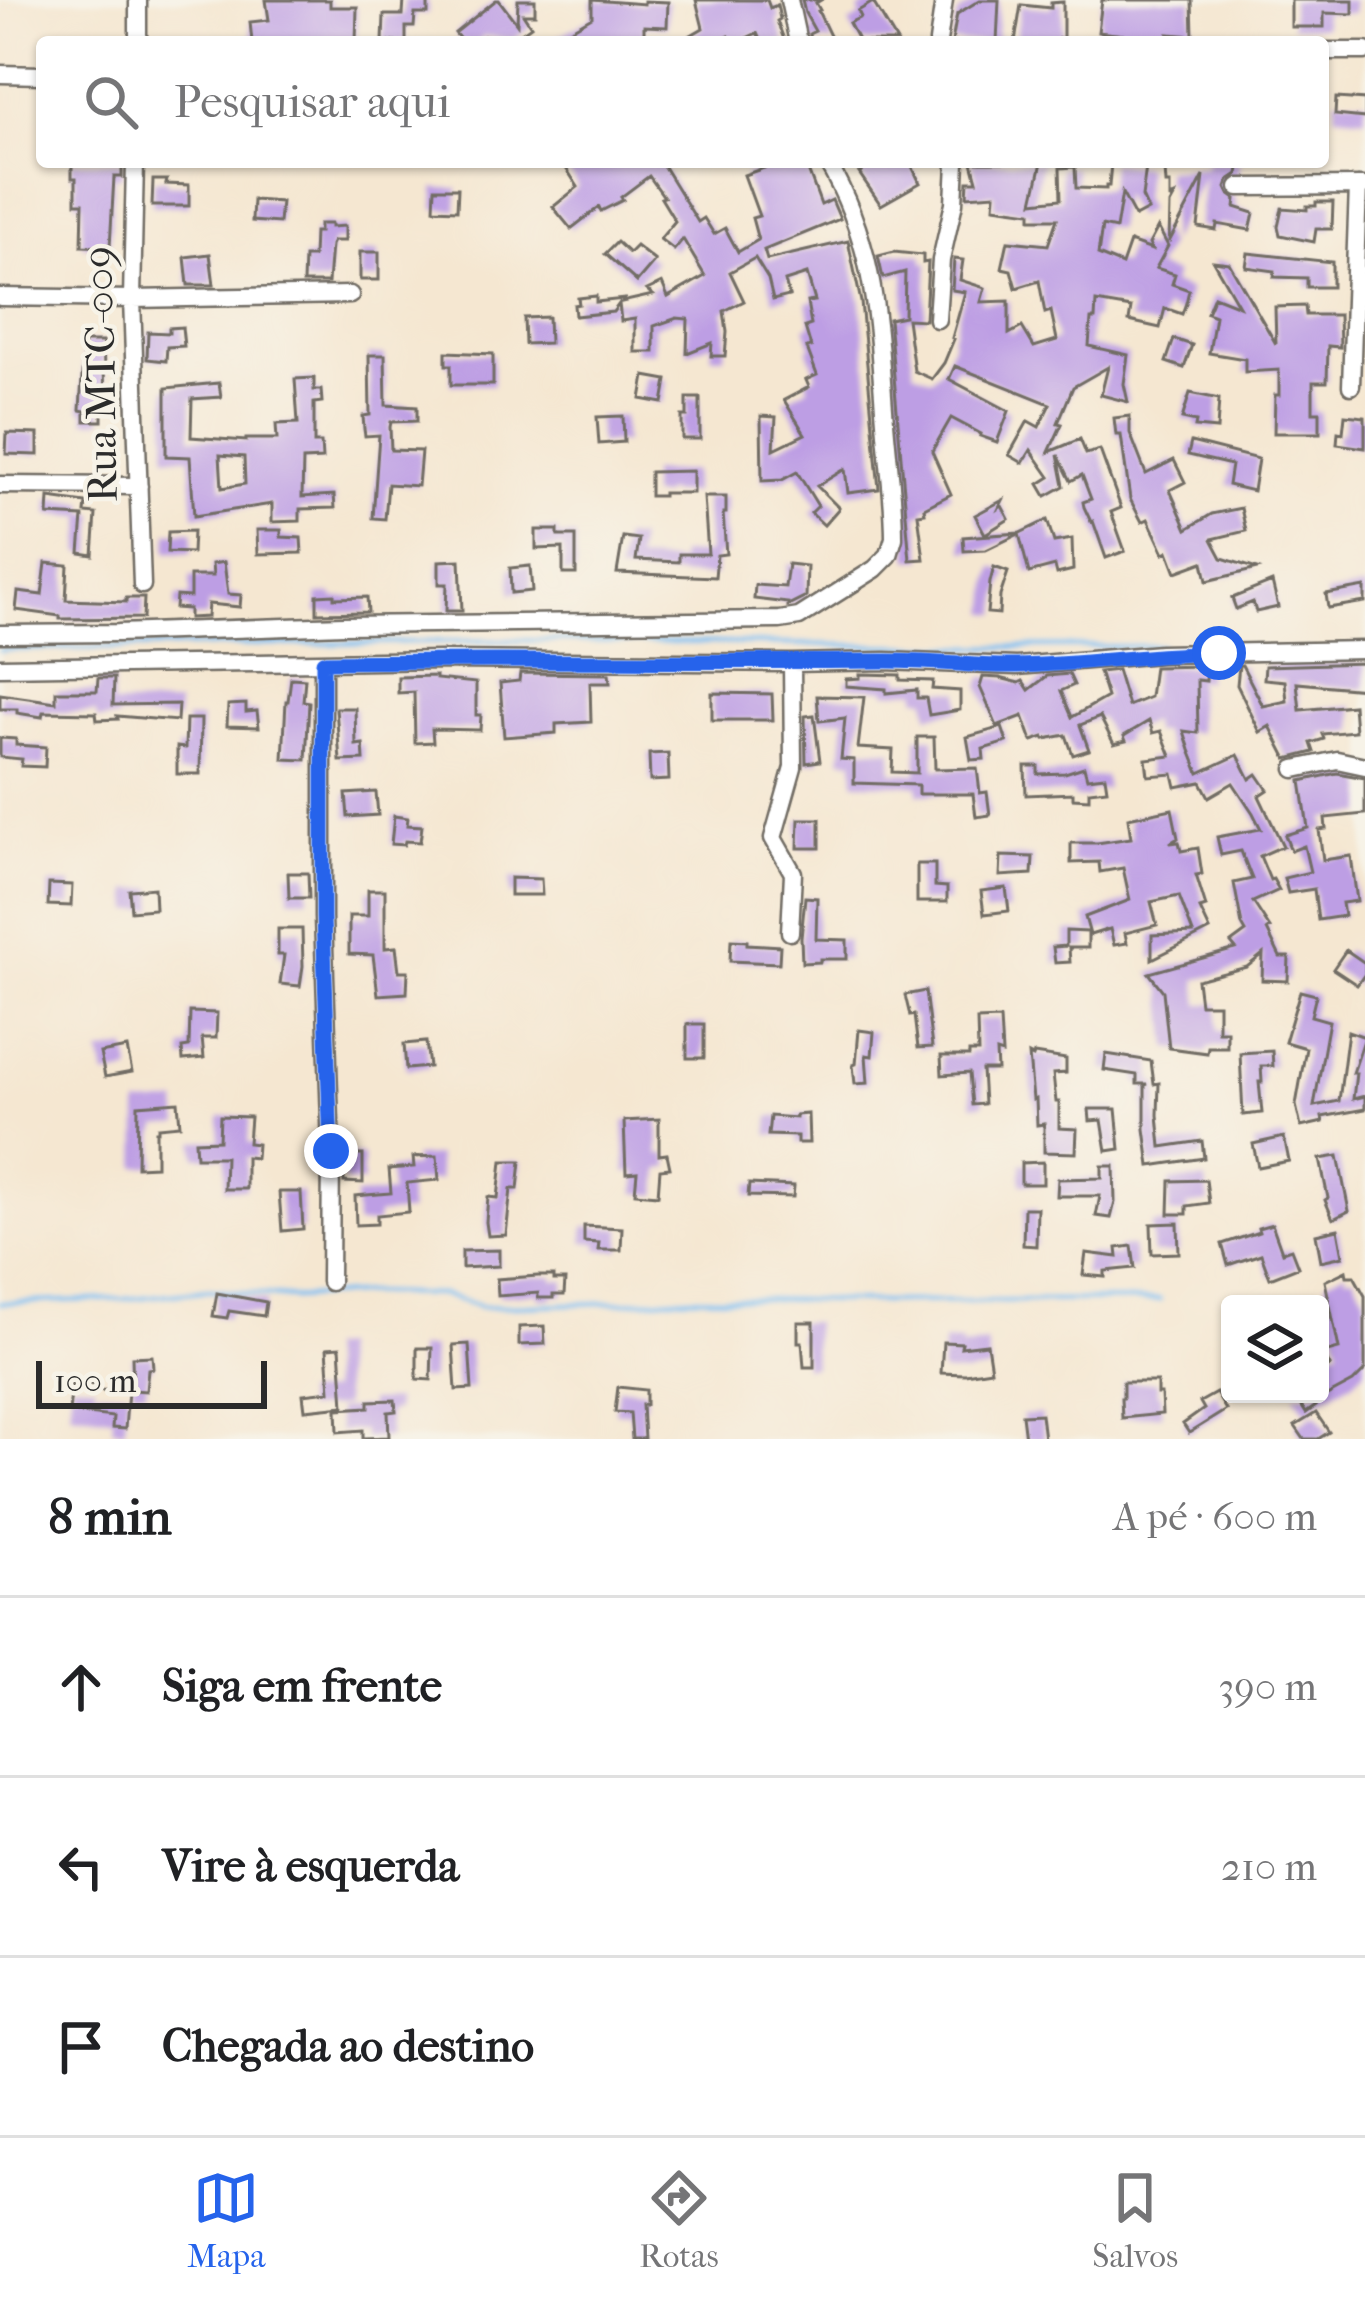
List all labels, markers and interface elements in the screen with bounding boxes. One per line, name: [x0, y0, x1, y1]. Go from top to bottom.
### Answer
search box: [36, 36, 1329, 168]
icon: search: [78, 69, 144, 135]
text: Pesquisar aqui: [174, 76, 450, 129]
street label: Rua MTC-009: [74, 245, 128, 503]
route start: [1192, 626, 1246, 680]
route end: [304, 1124, 358, 1178]
map controls: [1221, 1295, 1329, 1403]
button: layers: [1221, 1295, 1329, 1403]
scale bar: [36, 1355, 267, 1408]
text: 100 m: [54, 1362, 137, 1401]
text: 8 min: [48, 1487, 172, 1547]
text: A pé · 600 m: [1113, 1494, 1317, 1540]
icon: ahead: [48, 1654, 114, 1720]
text: Siga em frente: [162, 1660, 442, 1713]
text: 390 m: [1218, 1664, 1317, 1710]
icon: left: [48, 1834, 114, 1900]
text: Vire à esquerda: [162, 1840, 459, 1893]
text: 210 m: [1221, 1844, 1317, 1890]
icon: arrive: [48, 2014, 114, 2080]
text: Chegada ao destino: [162, 2020, 534, 2073]
tab: Mapa: [187, 2165, 266, 2276]
tab: Rotas: [639, 2165, 719, 2276]
tab: Salvos: [1092, 2165, 1178, 2276]

